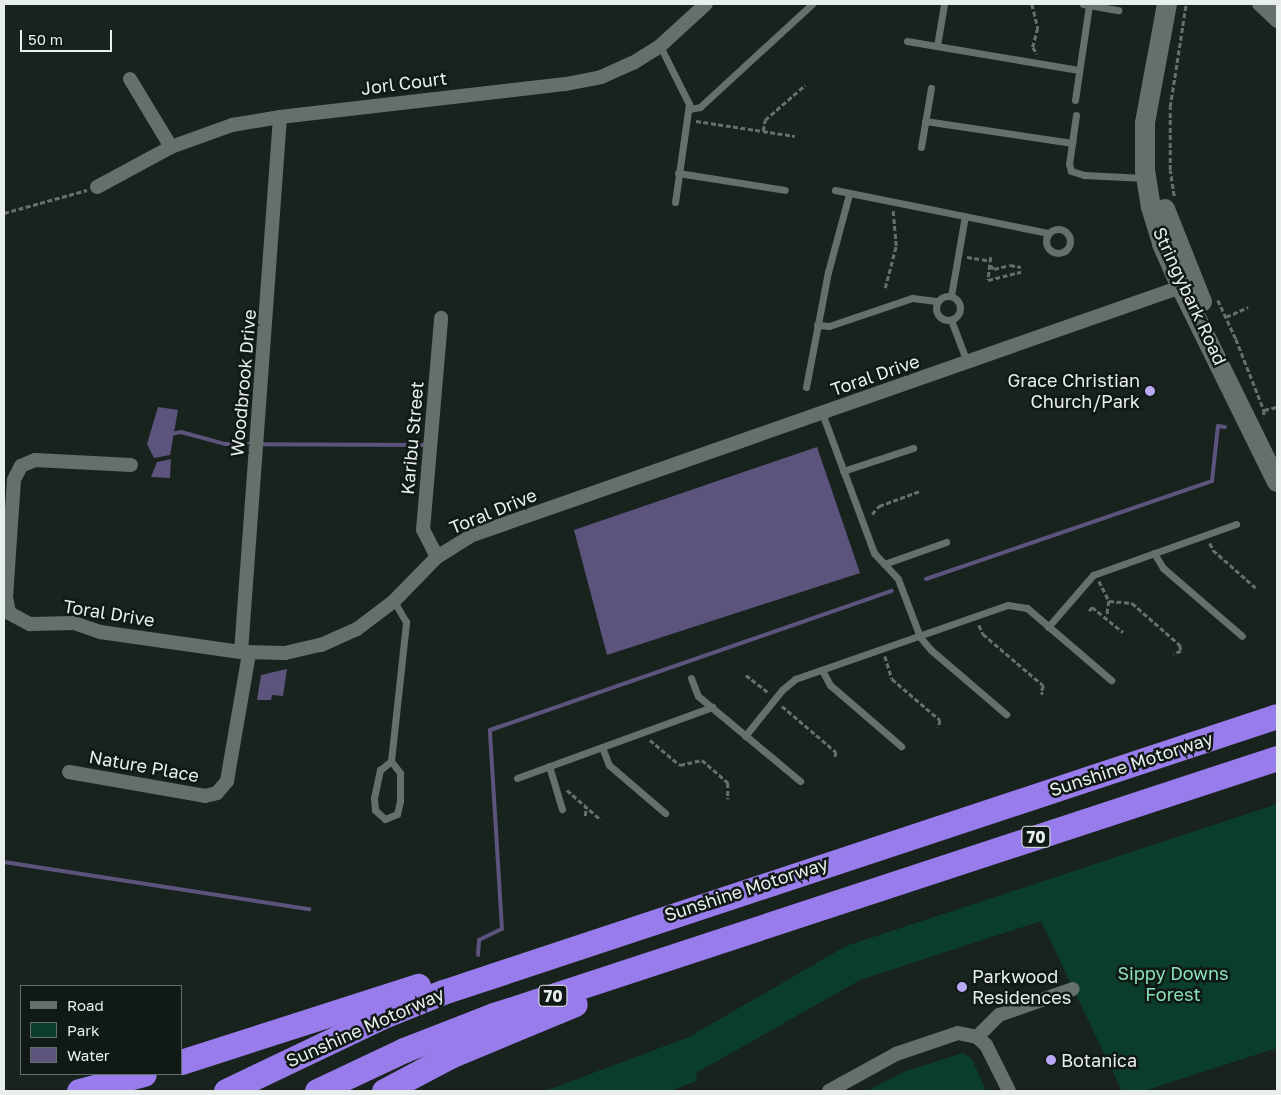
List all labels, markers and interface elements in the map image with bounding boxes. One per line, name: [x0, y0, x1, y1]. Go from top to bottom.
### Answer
scale bar: [22, 20, 115, 52]
text: 50 m: [28, 30, 63, 48]
street label: Jorl Court: [360, 67, 448, 99]
street label: Stringybark Road: [1149, 224, 1231, 368]
street label: Woodbrook Drive: [226, 308, 260, 458]
street label: Toral Drive: [828, 350, 922, 400]
place label: Grace Christian Church/Park: [1008, 370, 1140, 412]
street label: Karibu Street: [396, 380, 428, 496]
marker: Grace Christian Church/Park: [1144, 385, 1156, 397]
street label: Toral Drive: [446, 484, 540, 538]
street label: Toral Drive: [62, 595, 156, 631]
street label: Sunshine Motorway: [1046, 727, 1216, 801]
street label: Nature Place: [87, 746, 201, 786]
road number: 70: [1021, 824, 1051, 850]
street label: Sunshine Motorway: [661, 852, 831, 926]
park label: Sippy Downs Forest: [1117, 963, 1229, 1006]
place label: Parkwood Residences: [972, 966, 1071, 1009]
marker: Parkwood Residences: [956, 981, 968, 993]
street label: Sunshine Motorway: [283, 982, 447, 1072]
road number: 70: [538, 982, 568, 1009]
legend: [20, 985, 182, 1075]
text: Road: [67, 996, 104, 1014]
text: Park: [67, 1021, 99, 1039]
text: Water: [67, 1046, 110, 1064]
place label: Botanica: [1061, 1049, 1137, 1071]
marker: Botanica: [1045, 1054, 1057, 1066]

